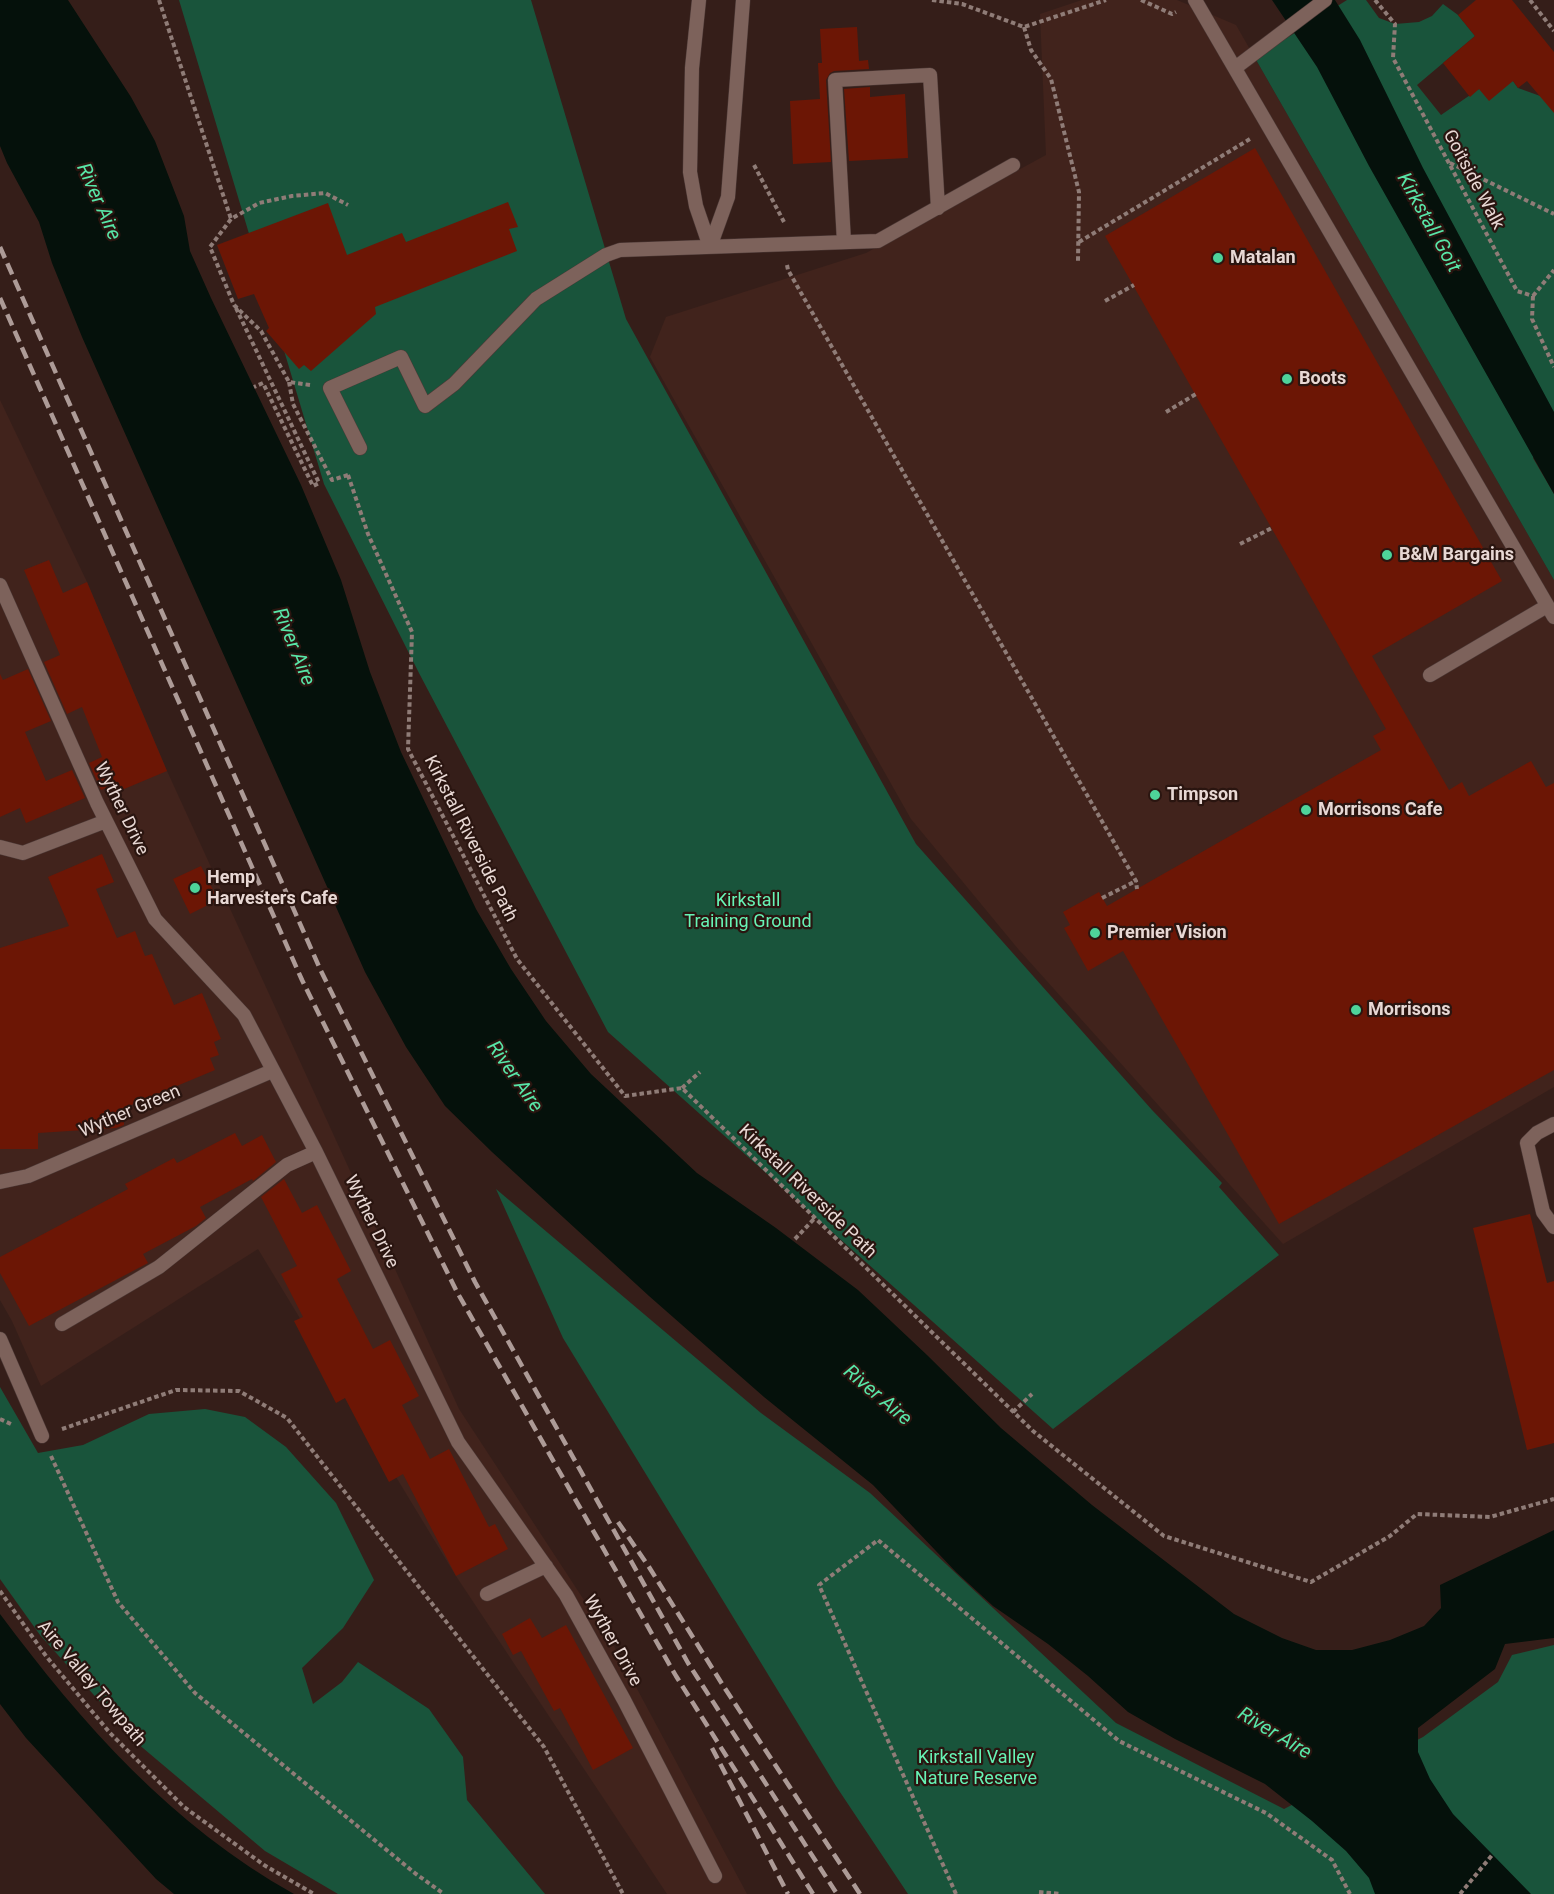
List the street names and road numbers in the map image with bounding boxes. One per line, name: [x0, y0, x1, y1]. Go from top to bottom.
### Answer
street label: Goitside Walk: [1438, 127, 1508, 233]
street label: Kirkstall Riverside Path: [419, 752, 521, 926]
street label: Wyther Drive: [89, 759, 153, 859]
street label: Wyther Green: [76, 1081, 184, 1143]
street label: Kirkstall Riverside Path: [734, 1121, 880, 1263]
street label: Wyther Drive: [339, 1172, 403, 1272]
street label: Wyther Drive: [578, 1592, 646, 1690]
street label: Aire Valley Towpath: [32, 1617, 150, 1751]

